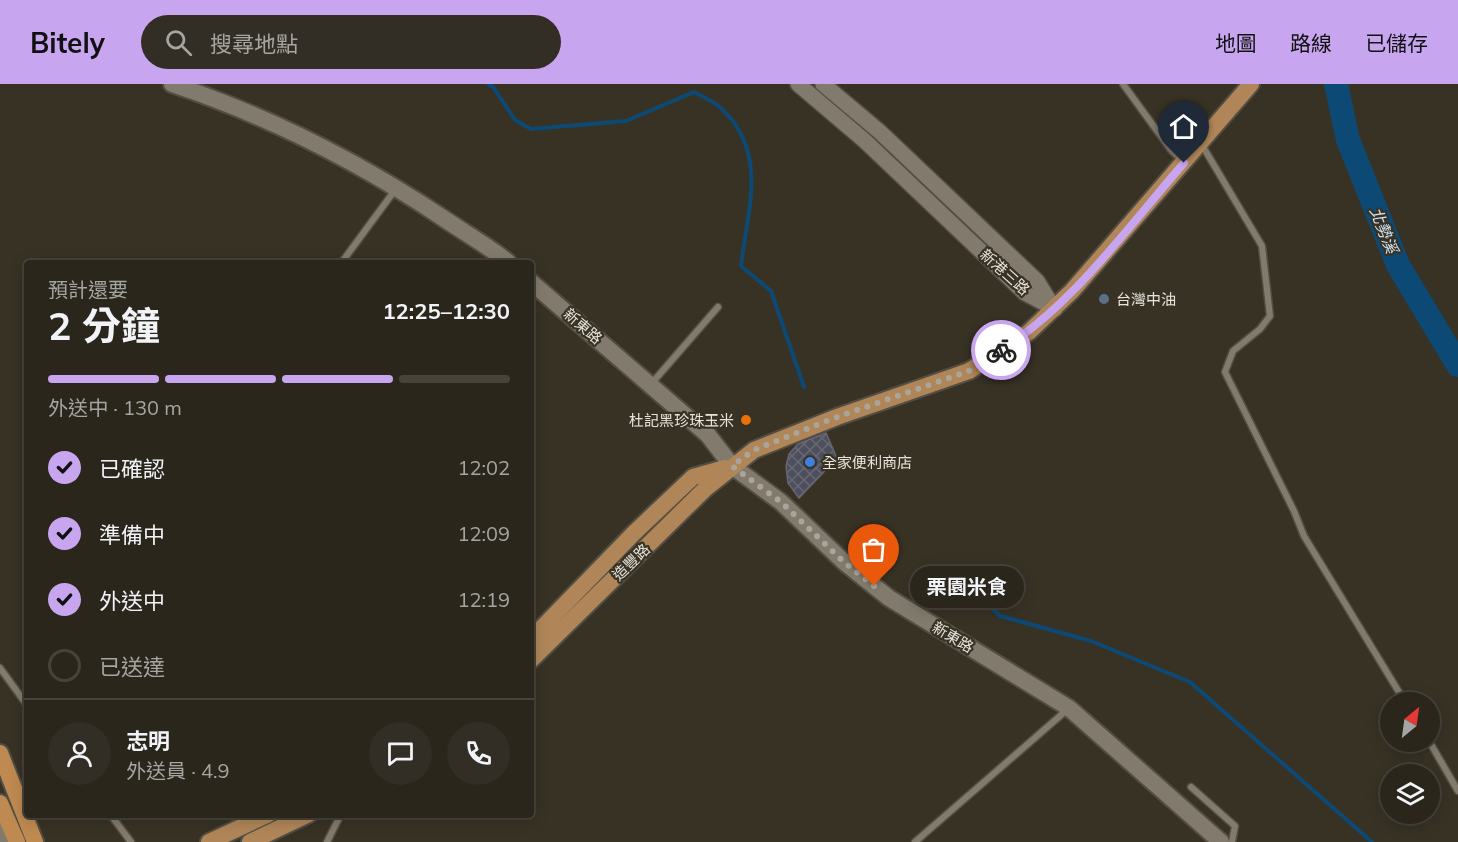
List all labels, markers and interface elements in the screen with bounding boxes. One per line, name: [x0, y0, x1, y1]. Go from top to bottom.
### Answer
search box: [141, 15, 561, 69]
text: Bitely: [30, 25, 105, 60]
icon: search: [162, 26, 195, 59]
text: 搜尋地點: [210, 30, 298, 58]
text: 地圖: [1215, 30, 1257, 56]
text: 路線: [1290, 30, 1332, 56]
text: 已儲存: [1365, 30, 1428, 56]
pin: [1158, 101, 1209, 163]
icon: home: [1167, 110, 1200, 143]
water label: 北勢溪: [1366, 204, 1403, 258]
street label: 新港三路: [976, 245, 1034, 299]
text: 預計還要: [48, 277, 128, 302]
place label: 台灣中油: [1116, 290, 1176, 309]
marker: 台灣中油: [1097, 292, 1111, 306]
text: 12:25–12:30: [382, 297, 510, 325]
text: 2 分鐘: [48, 301, 160, 350]
street label: 新東路: [560, 304, 606, 348]
courier: [971, 320, 1031, 380]
icon: bike: [985, 334, 1018, 367]
text: 外送中 · 130 m: [48, 395, 182, 420]
place label: 杜記黑珍珠玉米: [629, 411, 734, 430]
marker: 杜記黑珍珠玉米: [739, 413, 753, 427]
icon: check: [48, 451, 81, 484]
place label: 全家便利商店: [822, 453, 912, 472]
text: 已確認: [99, 455, 165, 483]
text: 12:02: [457, 455, 510, 480]
marker: 全家便利商店: [803, 455, 817, 469]
icon: check: [48, 517, 81, 550]
text: 準備中: [99, 521, 165, 549]
text: 12:09: [457, 521, 510, 546]
pin: [848, 524, 899, 586]
icon: bag: [857, 533, 890, 566]
street label: 造豐路: [608, 540, 654, 584]
callout: 栗園米食: [910, 565, 1024, 607]
text: 栗園米食: [927, 574, 1007, 599]
icon: check: [48, 583, 81, 616]
text: 外送中: [99, 587, 165, 615]
text: 12:19: [457, 587, 510, 612]
street label: 新東路: [929, 617, 977, 657]
text: 已送達: [99, 653, 165, 681]
north arrow: [1380, 692, 1440, 752]
map controls: [1380, 692, 1440, 824]
button: person: [48, 722, 111, 785]
button: chat: [369, 722, 432, 785]
button: phone: [447, 722, 510, 785]
text: 志明: [126, 727, 170, 755]
text: 外送員 · 4.9: [126, 758, 230, 783]
button: layers: [1380, 764, 1440, 824]

